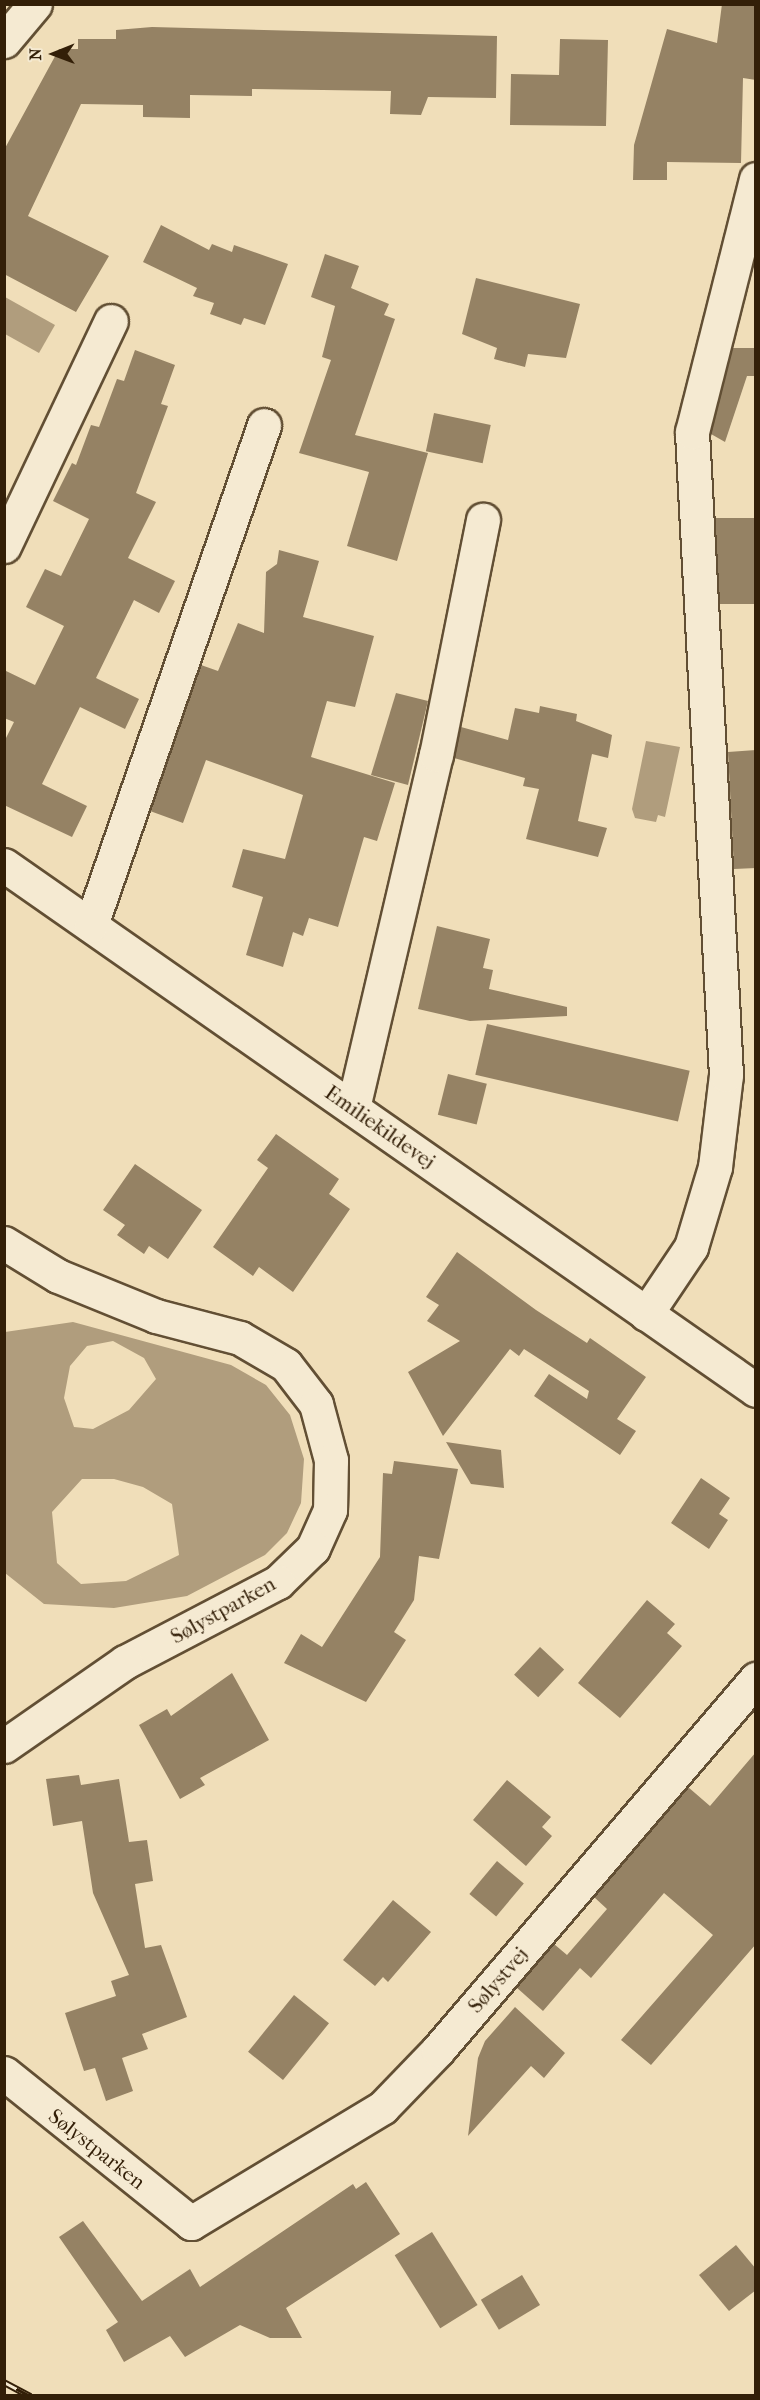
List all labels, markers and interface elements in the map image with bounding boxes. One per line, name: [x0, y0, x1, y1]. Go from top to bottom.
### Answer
north arrow: [24, 24, 84, 84]
text: N: [26, 48, 45, 61]
street label: Emiliekildevej: [320, 1080, 440, 1174]
street label: Sølystparken: [166, 1571, 280, 1649]
street label: Sølystvej: [463, 1942, 533, 2018]
street label: Sølystparken: [44, 2103, 150, 2195]

